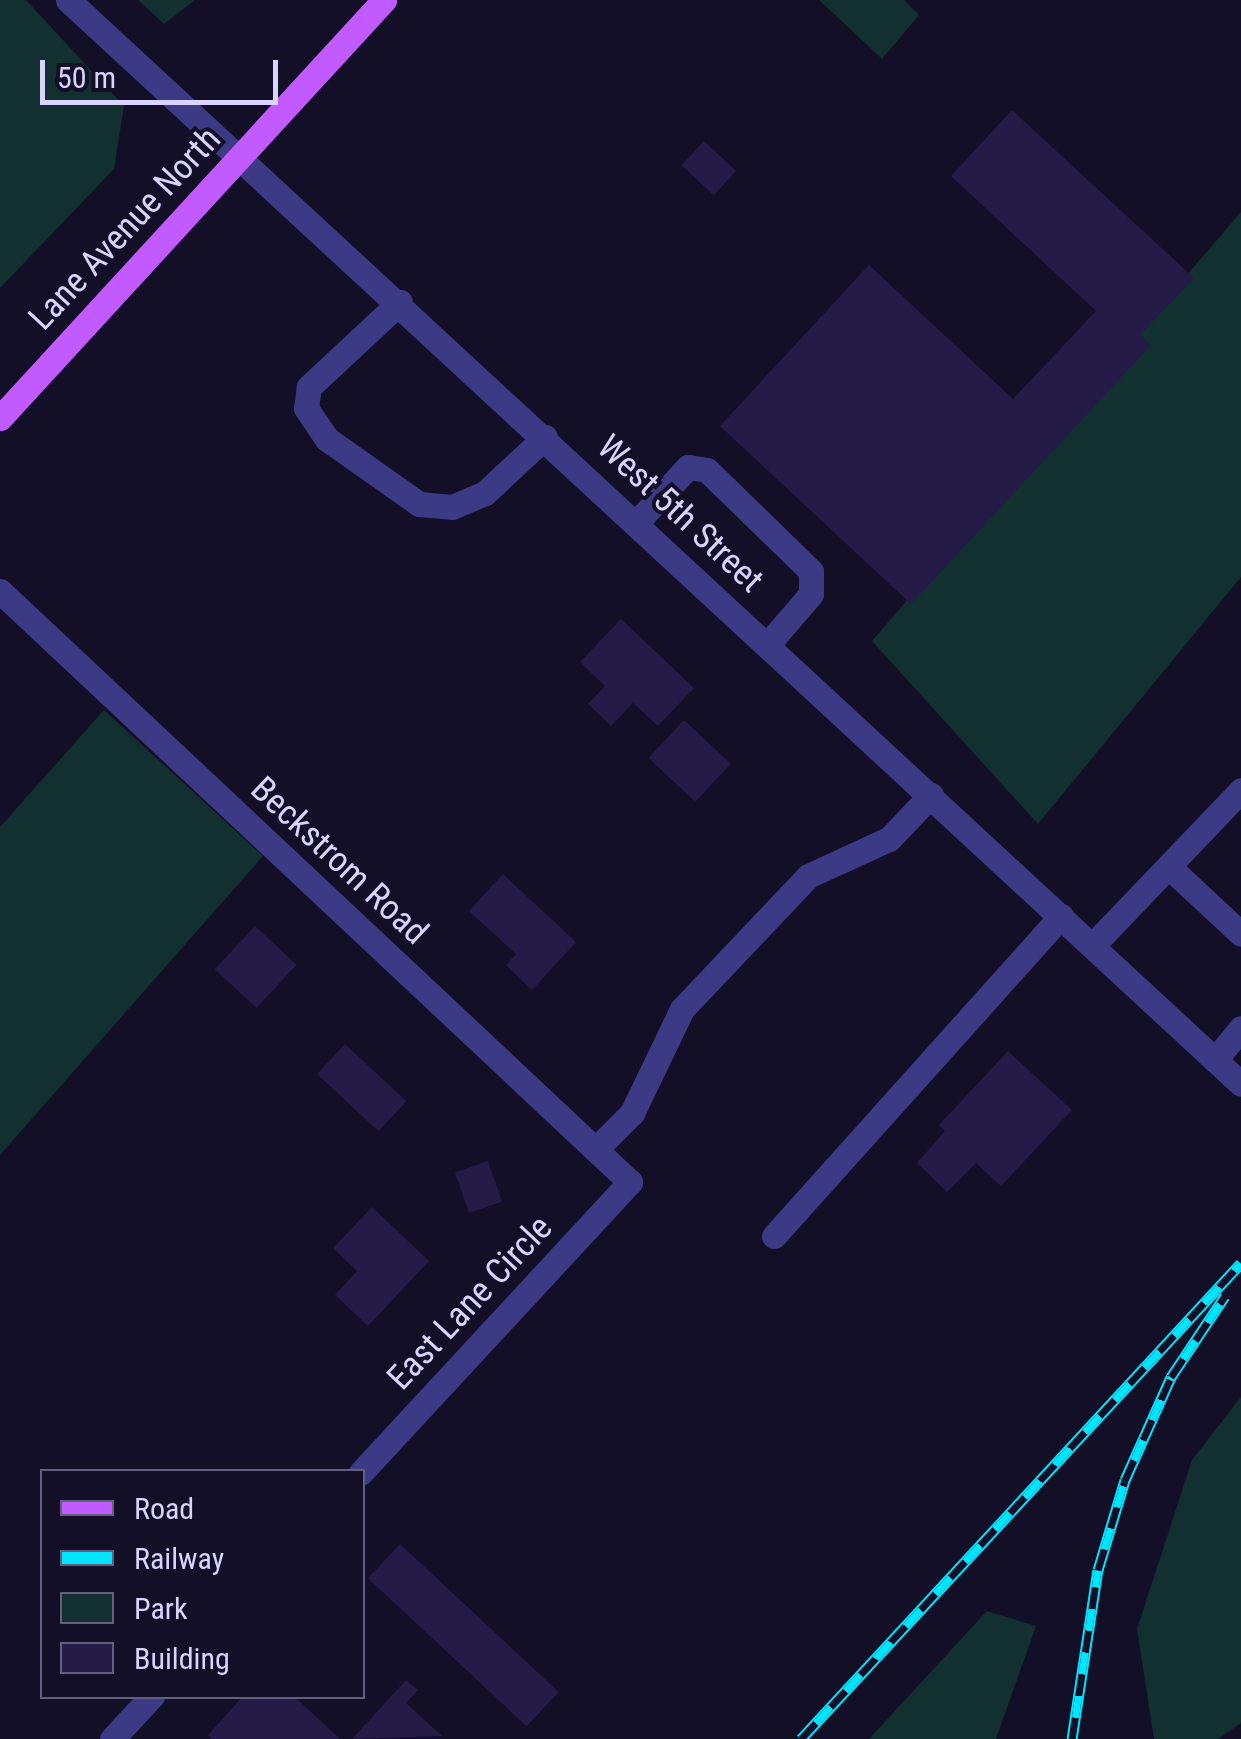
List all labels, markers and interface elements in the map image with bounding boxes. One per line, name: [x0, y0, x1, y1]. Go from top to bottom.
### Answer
scale bar: [45, 40, 282, 102]
text: 50 m: [57, 60, 116, 95]
street label: Lane Avenue North: [20, 119, 230, 339]
street label: West 5th Street: [588, 427, 772, 601]
street label: Beckstrom Road: [242, 768, 436, 954]
street label: East Lane Circle: [379, 1207, 561, 1399]
legend: [40, 1469, 365, 1699]
text: Road: [134, 1491, 194, 1526]
text: Railway: [134, 1541, 224, 1576]
text: Park: [134, 1591, 188, 1626]
text: Building: [134, 1641, 230, 1676]

